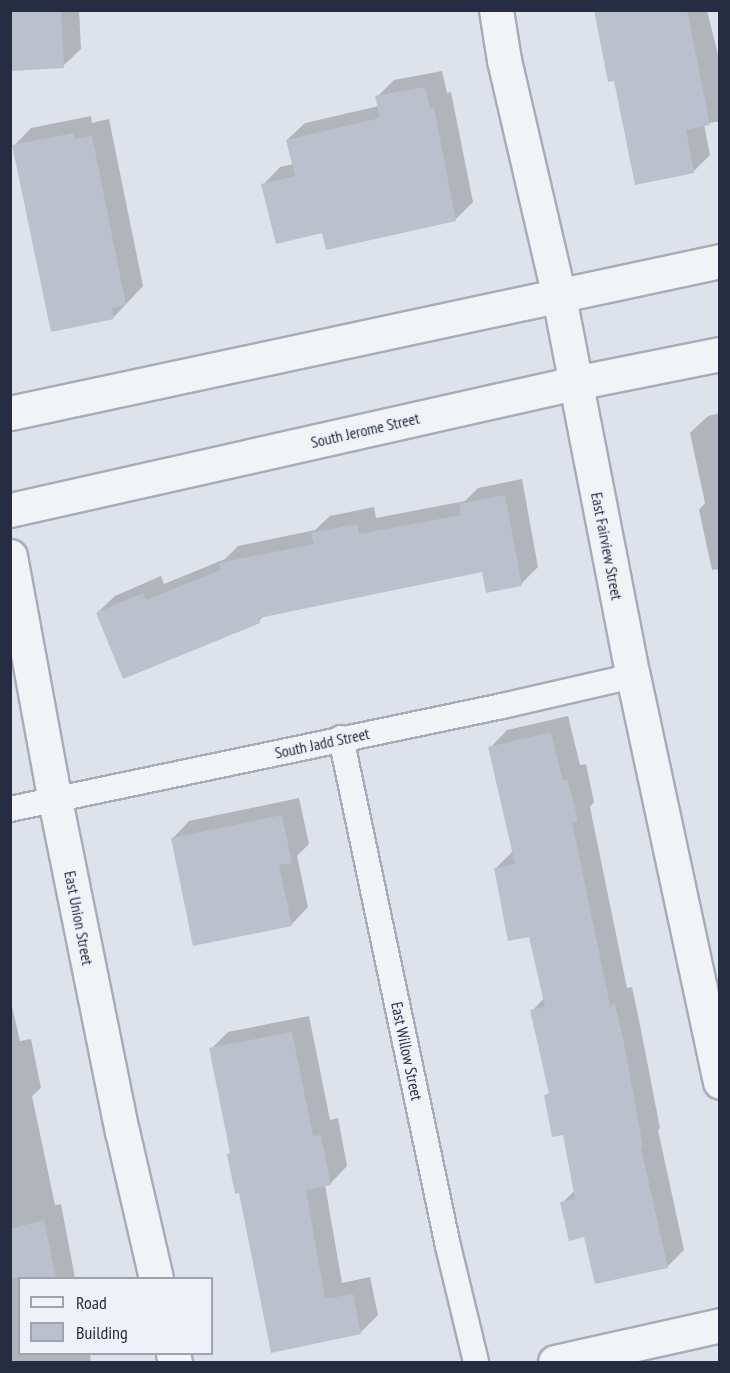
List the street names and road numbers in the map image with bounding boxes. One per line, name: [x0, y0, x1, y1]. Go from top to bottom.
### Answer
street label: South Jerome Street: [309, 408, 421, 452]
street label: East Fairview Street: [587, 490, 627, 602]
street label: South Jadd Street: [273, 724, 371, 762]
street label: East Union Street: [60, 869, 98, 967]
street label: East Willow Street: [387, 1000, 427, 1102]

